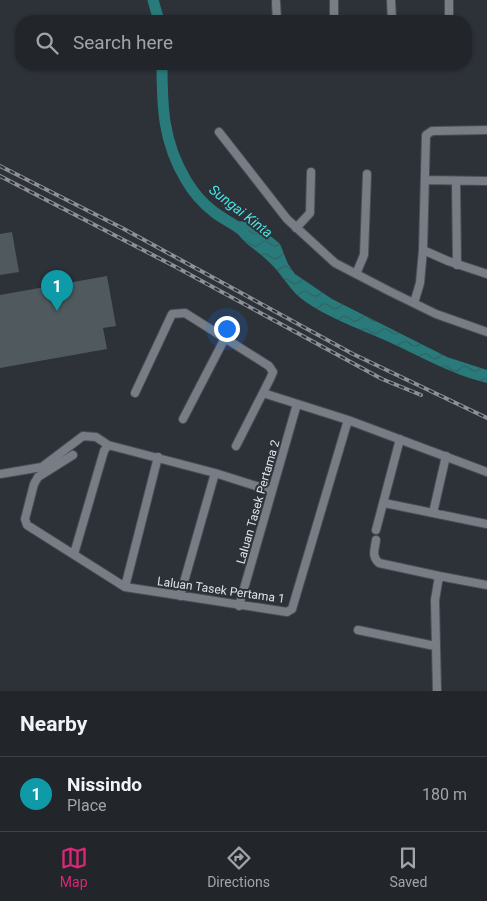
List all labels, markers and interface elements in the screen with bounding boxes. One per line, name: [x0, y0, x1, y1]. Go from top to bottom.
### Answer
search box: [15, 15, 472, 70]
icon: search: [33, 29, 61, 57]
text: Search here: [73, 31, 173, 54]
water label: Sungai Kinta: [206, 181, 276, 241]
pin: 1: [41, 270, 73, 311]
your location: [214, 316, 240, 342]
street label: Laluan Tasek Pertama 2: [234, 438, 283, 566]
street label: Laluan Tasek Pertama 1: [156, 574, 286, 606]
text: Nearby: [20, 712, 87, 736]
text: Nissindo: [67, 773, 142, 796]
text: 1: [31, 785, 41, 804]
text: 180 m: [422, 785, 467, 804]
text: Place: [67, 796, 107, 815]
tab: Map: [60, 844, 88, 890]
tab: Directions: [207, 844, 270, 890]
tab: Saved: [389, 844, 427, 890]

